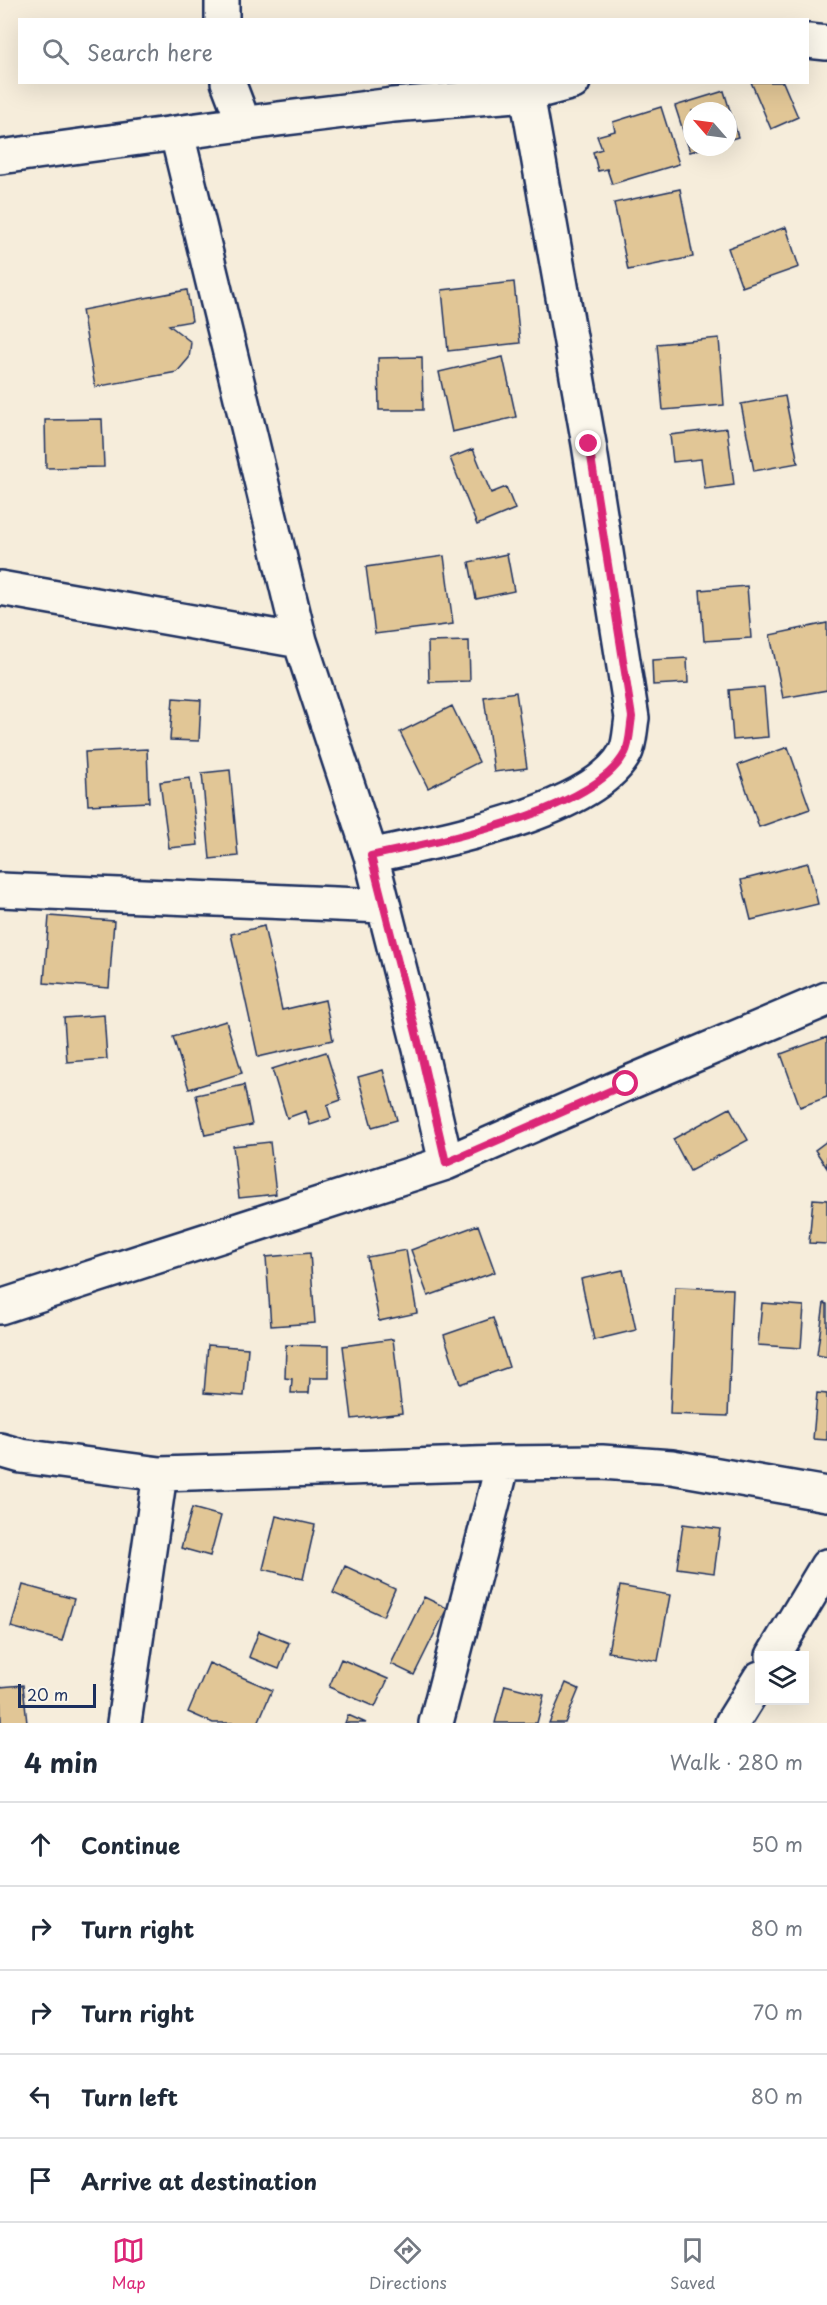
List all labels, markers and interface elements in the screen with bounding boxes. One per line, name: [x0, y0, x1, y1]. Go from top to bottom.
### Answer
search box: [18, 18, 809, 84]
icon: search: [39, 35, 72, 68]
text: Search here: [87, 35, 213, 68]
north arrow: [683, 102, 737, 156]
route end: [575, 430, 601, 456]
route start: [612, 1070, 638, 1096]
map controls: [755, 1651, 809, 1705]
button: layers: [755, 1651, 809, 1705]
scale bar: [18, 1681, 96, 1708]
text: 20 m: [27, 1682, 68, 1706]
text: 4 min: [24, 1743, 98, 1782]
text: Walk · 280 m: [670, 1747, 803, 1777]
icon: ahead: [24, 1828, 57, 1861]
text: Continue: [81, 1828, 180, 1861]
text: 50 m: [751, 1829, 803, 1859]
icon: right: [24, 1912, 57, 1945]
text: Turn right: [81, 1912, 194, 1945]
text: 80 m: [751, 1913, 803, 1943]
icon: right: [24, 1996, 57, 2029]
text: Turn right: [81, 1996, 194, 2029]
text: 70 m: [753, 1997, 803, 2027]
icon: left: [24, 2080, 57, 2113]
text: Turn left: [81, 2080, 178, 2113]
text: 80 m: [751, 2081, 803, 2111]
icon: arrive: [24, 2164, 57, 2197]
text: Arrive at destination: [81, 2164, 317, 2197]
tab: Map: [112, 2234, 146, 2294]
tab: Directions: [369, 2234, 447, 2294]
tab: Saved: [670, 2234, 715, 2294]

